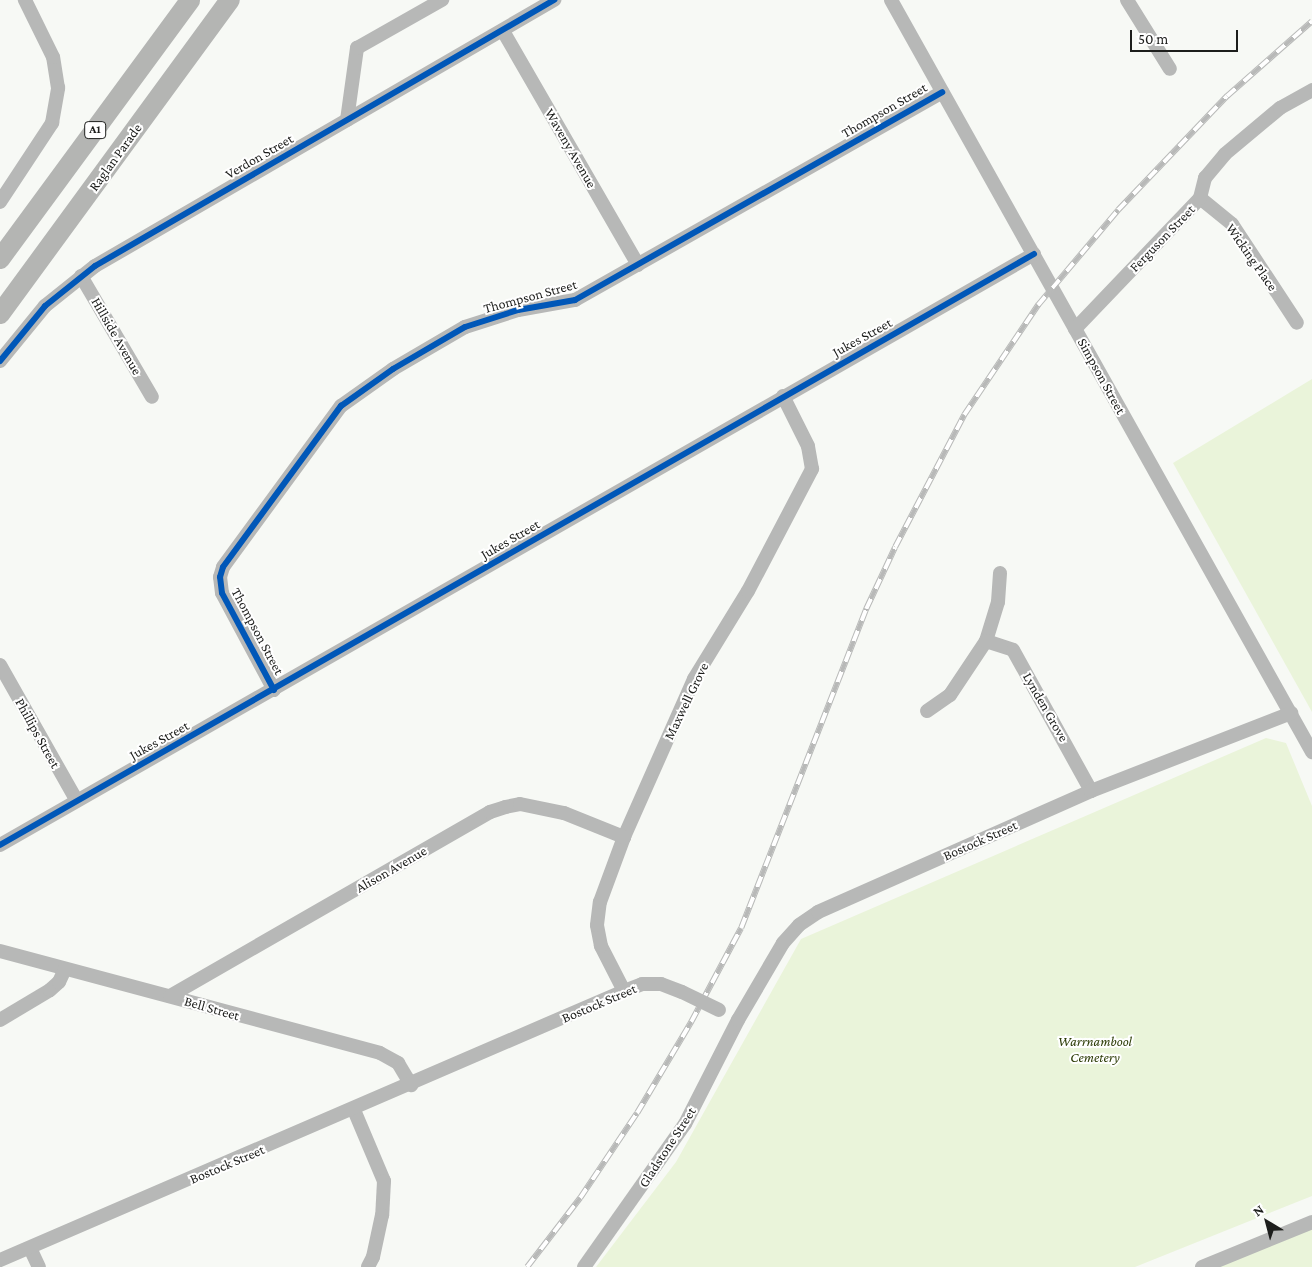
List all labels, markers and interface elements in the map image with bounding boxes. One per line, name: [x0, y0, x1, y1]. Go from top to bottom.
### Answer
scale bar: [1132, 20, 1240, 52]
text: 50 m: [1138, 31, 1168, 47]
street label: Thompson Street: [838, 79, 930, 141]
street label: Waveny Avenue: [541, 105, 601, 191]
road number: A1: [84, 120, 106, 140]
street label: Raglan Parade: [85, 120, 145, 194]
street label: Verdon Street: [222, 130, 296, 182]
street label: Ferguson Street: [1126, 201, 1198, 275]
street label: Wicking Place: [1223, 220, 1281, 294]
street label: Thompson Street: [481, 275, 579, 317]
street label: Hillside Avenue: [88, 294, 146, 378]
street label: Jukes Street: [829, 314, 895, 360]
street label: Simpson Street: [1074, 335, 1130, 417]
street label: Jukes Street: [478, 515, 542, 563]
street label: Thompson Street: [228, 585, 288, 677]
street label: Maxwell Grove: [660, 660, 712, 742]
street label: Lynden Grove: [1019, 669, 1073, 745]
street label: Phillips Street: [12, 695, 64, 771]
street label: Jukes Street: [126, 717, 192, 763]
street label: Bostock Street: [940, 816, 1020, 864]
street label: Alison Avenue: [353, 842, 429, 896]
street label: Bostock Street: [559, 980, 639, 1026]
street label: Bell Street: [182, 992, 242, 1024]
park label: Warrnambool Cemetery: [1058, 1033, 1132, 1066]
street label: Gladstone Street: [635, 1104, 699, 1190]
street label: Bostock Street: [187, 1141, 267, 1187]
north arrow: [1242, 1197, 1292, 1247]
text: N: [1249, 1201, 1267, 1219]

